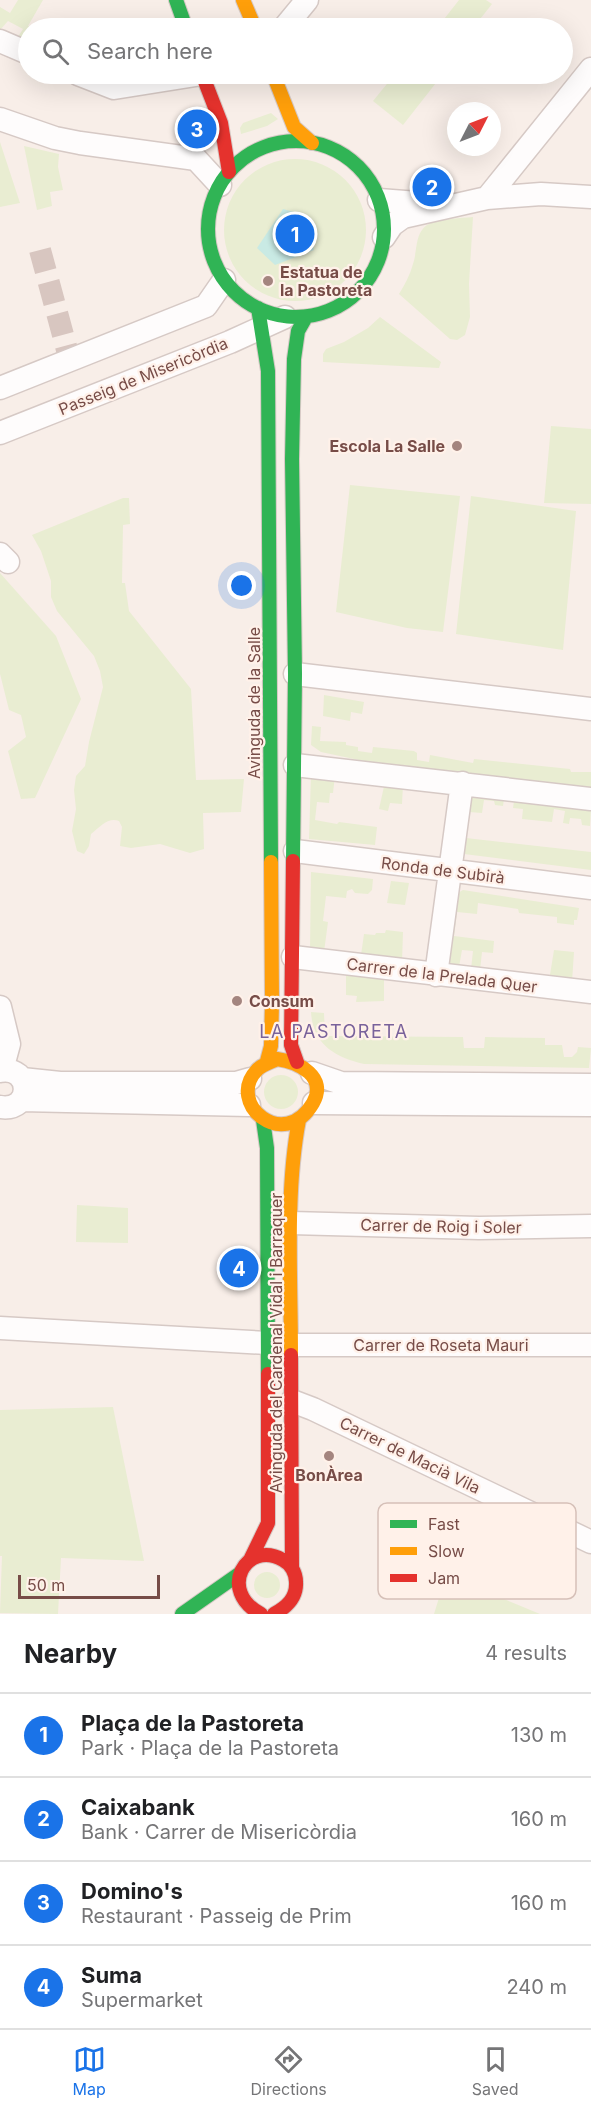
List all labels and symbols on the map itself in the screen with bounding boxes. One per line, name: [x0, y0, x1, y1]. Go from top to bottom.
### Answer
north arrow: [447, 102, 501, 156]
pin: 3: [178, 106, 216, 152]
pin: 2: [412, 164, 452, 210]
pin: 1: [276, 212, 314, 256]
place label: Estatua de la Pastoreta: [280, 262, 372, 300]
marker: Estatua de la Pastoreta: [261, 274, 275, 288]
street label: Passeig de Misericòrdia: [56, 333, 230, 419]
place label: Escola La Salle: [330, 436, 445, 456]
marker: Escola La Salle: [450, 439, 464, 453]
your location: [227, 571, 256, 600]
street label: Avinguda de la Salle: [244, 627, 264, 779]
street label: Ronda de Subirà: [380, 852, 506, 888]
street label: Carrer de la Prelada Quer: [345, 953, 539, 997]
place label: Consum: [249, 991, 314, 1011]
marker: Consum: [230, 994, 244, 1008]
district label: LA PASTORETA: [259, 1021, 409, 1042]
street label: Avinguda del Cardenal Vidal i Barraquer: [266, 1193, 286, 1493]
street label: Carrer de Roig i Soler: [360, 1215, 522, 1237]
pin: 4: [220, 1246, 258, 1290]
street label: Carrer de Roseta Mauri: [353, 1335, 529, 1355]
street label: Carrer de Macià Vila: [336, 1412, 484, 1498]
marker: BonÀrea: [322, 1449, 336, 1463]
place label: BonÀrea: [295, 1465, 363, 1485]
legend: [378, 1503, 576, 1599]
text: Fast: [428, 1514, 460, 1534]
text: Slow: [428, 1541, 465, 1561]
text: Jam: [428, 1568, 460, 1588]
scale bar: [18, 1572, 160, 1600]

